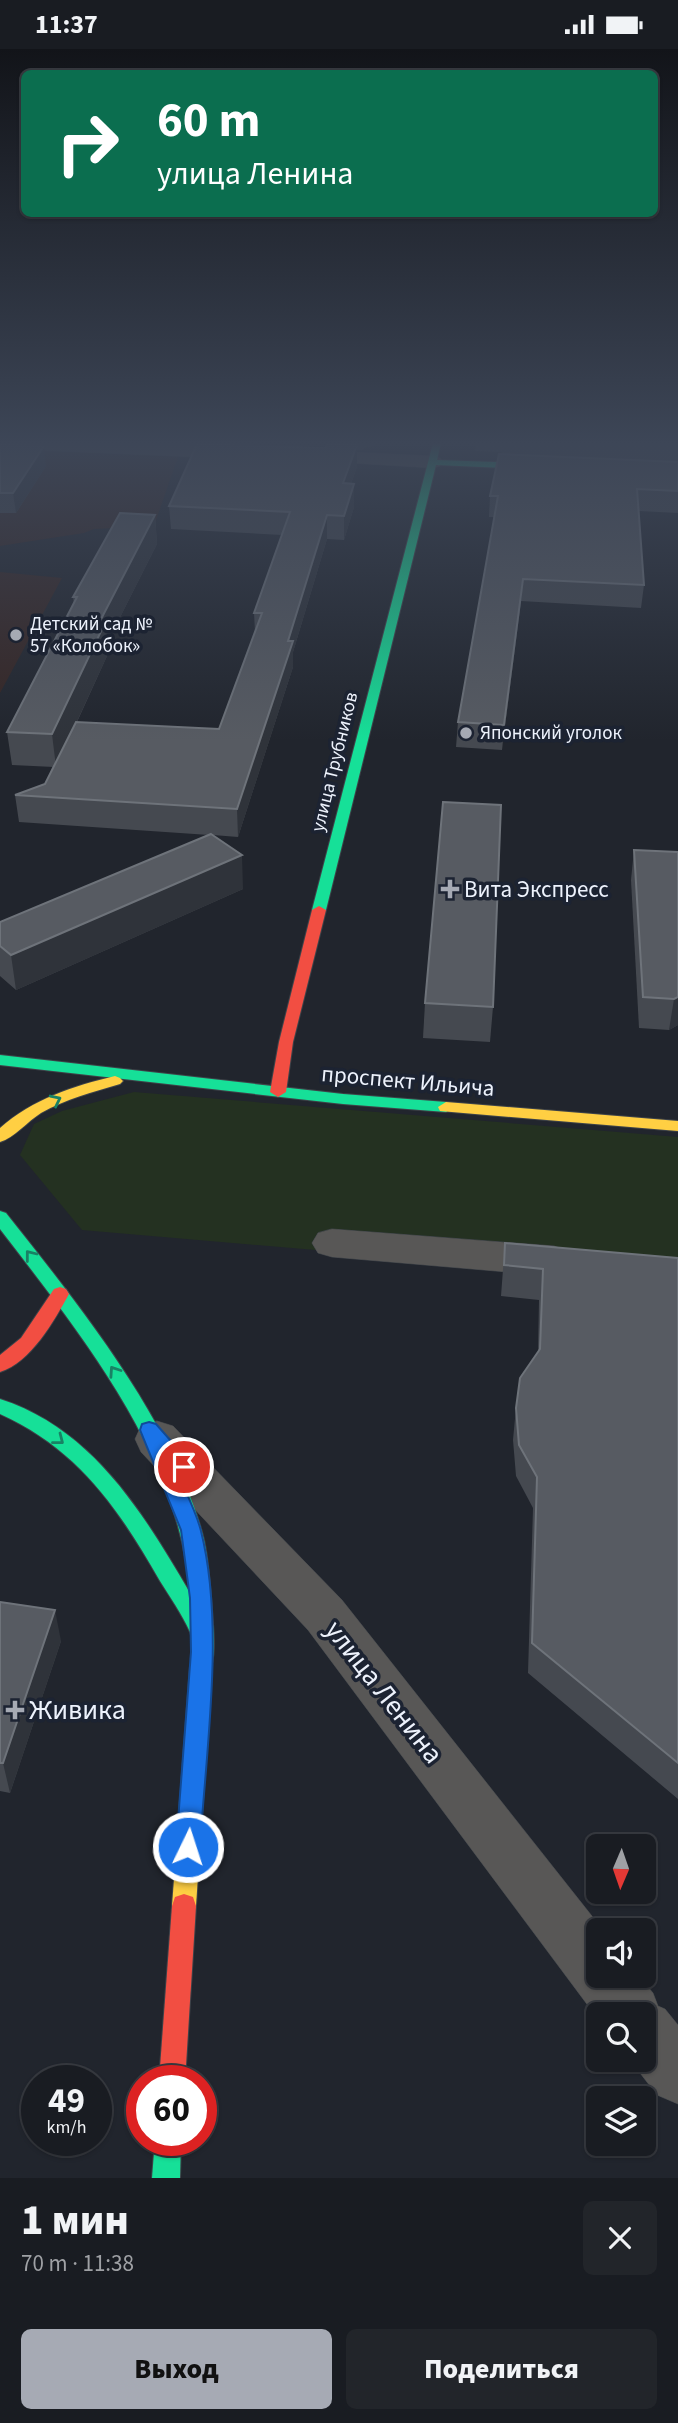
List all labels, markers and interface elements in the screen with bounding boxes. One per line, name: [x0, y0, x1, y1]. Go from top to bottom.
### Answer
text: 11:37: [35, 6, 98, 43]
text: 60 m: [157, 86, 261, 156]
icon: right: [42, 98, 133, 189]
text: улица Ленина: [157, 151, 354, 197]
place label: Детский сад № 57 «Колобок»: [30, 611, 152, 660]
marker: Детский сад № 57 «Колобок»: [8, 627, 24, 643]
street label: улица Трубников: [305, 689, 365, 835]
place label: Японский уголок: [480, 720, 622, 747]
marker: Японский уголок: [458, 725, 474, 741]
place label: Вита Экспресс: [464, 873, 609, 906]
marker: Вита Экспресс: [442, 881, 458, 897]
street label: проспект Ильича: [320, 1057, 496, 1105]
one-way arrow: [49, 1094, 61, 1108]
one-way arrow: [26, 1251, 39, 1263]
one-way arrow: [110, 1366, 123, 1379]
one-way arrow: [51, 1431, 63, 1444]
pin: [154, 1437, 214, 1497]
icon: arrive: [165, 1448, 203, 1486]
street label: улица Ленина: [315, 1612, 453, 1772]
place label: Живика: [29, 1690, 126, 1730]
marker: Живика: [7, 1702, 23, 1718]
position arrow: [151, 1810, 225, 1884]
north arrow: [586, 1834, 656, 1904]
map controls: [586, 1834, 656, 2156]
button: sound: [586, 1918, 656, 1988]
button: search: [586, 2002, 656, 2072]
speed limit sign: 60: [126, 2065, 217, 2156]
text: 49: [48, 2076, 85, 2126]
button: layers: [586, 2086, 656, 2156]
text: km/h: [47, 2115, 86, 2140]
text: 1 мин: [21, 2191, 129, 2251]
button: close: [583, 2201, 657, 2275]
text: 70 m · 11:38: [21, 2247, 134, 2280]
button: Выход: [21, 2329, 332, 2409]
button: Поделиться: [346, 2329, 657, 2409]

